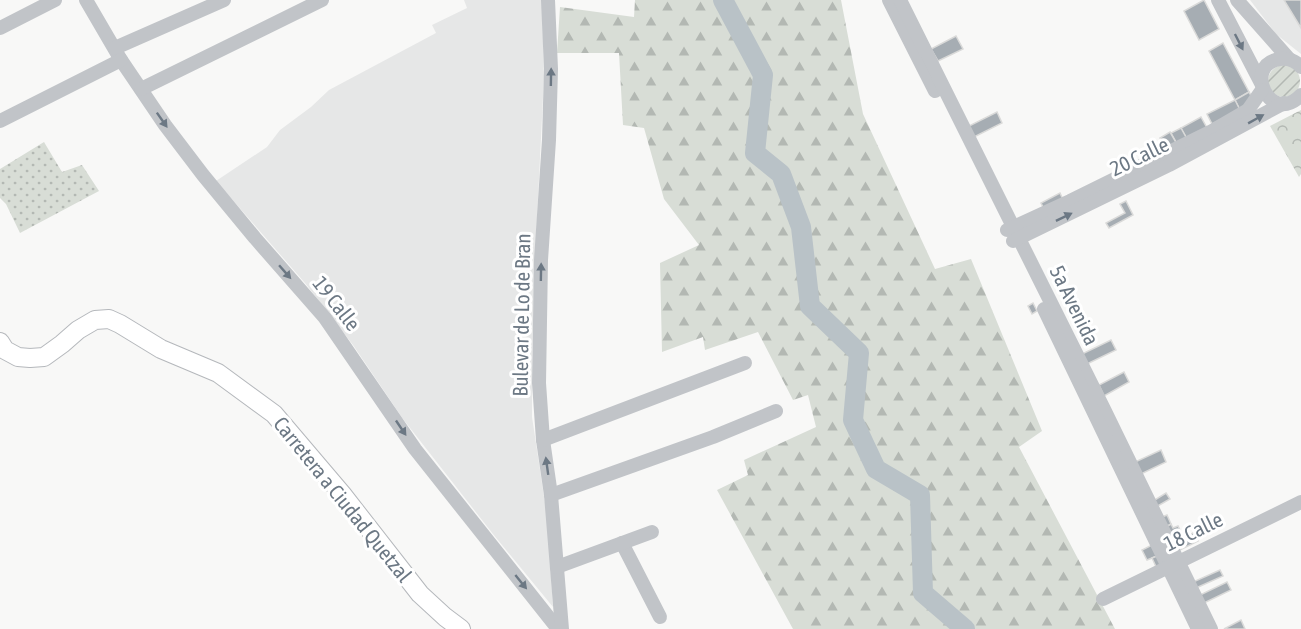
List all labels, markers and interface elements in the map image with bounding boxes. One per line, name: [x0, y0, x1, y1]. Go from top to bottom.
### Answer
one-way arrow: [1234, 33, 1244, 50]
one-way arrow: [546, 67, 555, 86]
one-way arrow: [156, 112, 168, 128]
one-way arrow: [1248, 114, 1265, 124]
street label: 20 Calle: [1106, 132, 1172, 180]
one-way arrow: [1055, 212, 1072, 222]
street label: Bulevar de Lo de Bran: [508, 233, 534, 397]
street label: 5a Avenida: [1045, 261, 1105, 349]
one-way arrow: [536, 262, 546, 281]
one-way arrow: [278, 264, 291, 279]
street label: 19 Calle: [308, 271, 366, 335]
street label: Carretera a Ciudad Quetzal: [269, 412, 417, 587]
one-way arrow: [395, 420, 406, 436]
one-way arrow: [542, 457, 551, 476]
street label: 18 Calle: [1160, 507, 1226, 555]
one-way arrow: [514, 574, 527, 590]

